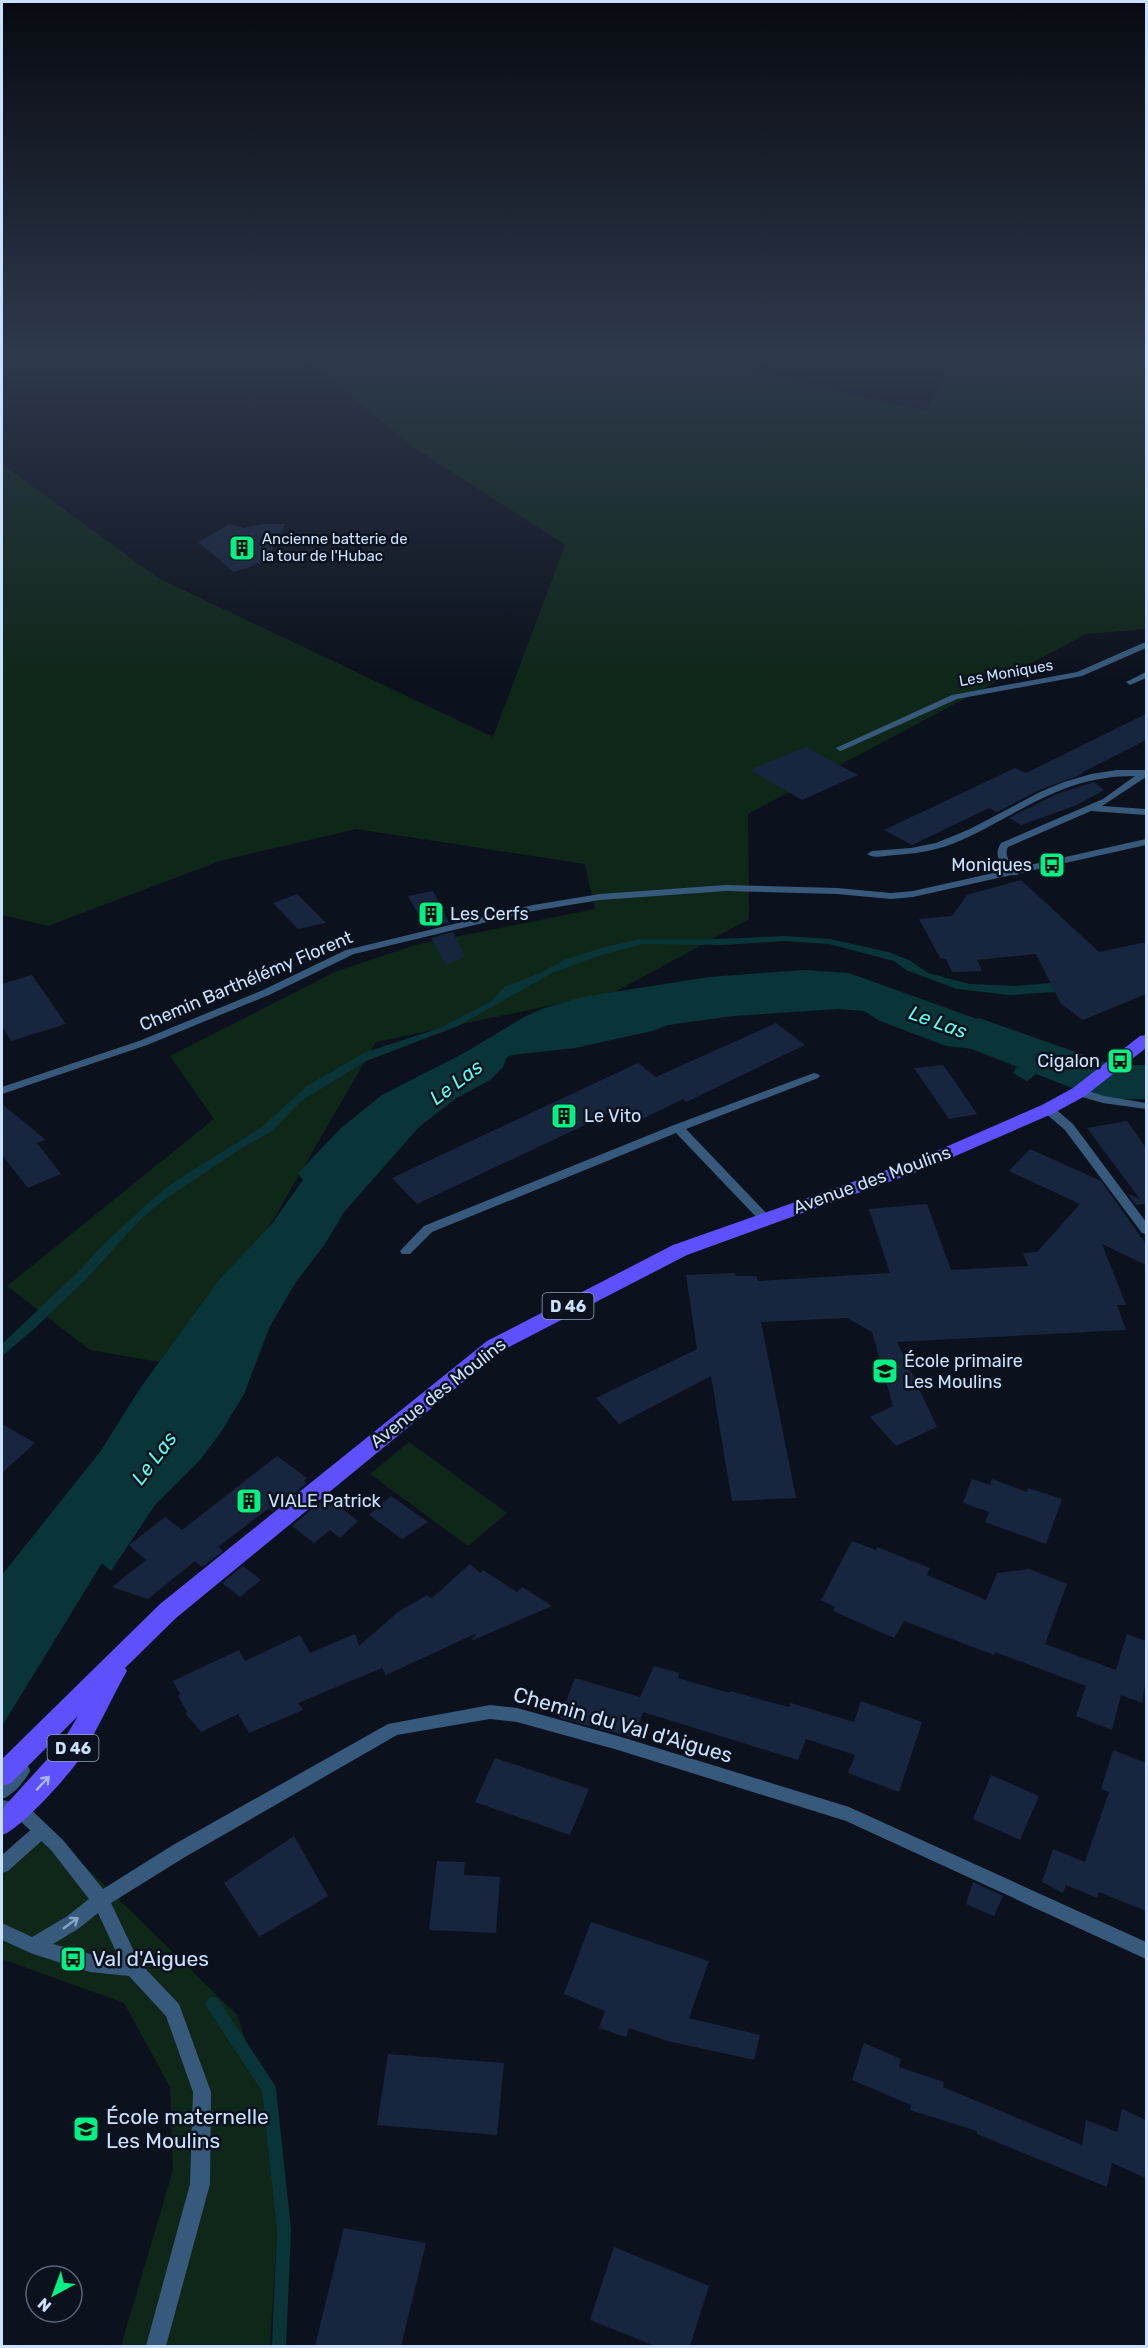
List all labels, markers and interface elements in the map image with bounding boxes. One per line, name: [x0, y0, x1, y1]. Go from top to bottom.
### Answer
place label: Ancienne batterie de la tour de l'Hubac: [262, 530, 408, 565]
building icon: Ancienne batterie de la tour de l'Hubac: [227, 533, 257, 563]
street label: Les Moniques: [958, 656, 1055, 690]
bus stop icon: Moniques: [1037, 850, 1067, 880]
place label: Moniques: [951, 854, 1032, 876]
building icon: Les Cerfs: [416, 899, 446, 929]
place label: Les Cerfs: [450, 903, 529, 925]
street label: Chemin Barthélémy Florent: [136, 926, 356, 1036]
water label: Le Las: [906, 1000, 970, 1044]
bus stop icon: Cigalon: [1105, 1046, 1135, 1076]
place label: Cigalon: [1037, 1050, 1100, 1072]
water label: Le Las: [425, 1054, 487, 1110]
building icon: Le Vito: [549, 1101, 579, 1131]
place label: Le Vito: [584, 1105, 641, 1127]
street label: Avenue des Moulins: [790, 1141, 954, 1219]
road number: D 46: [542, 1293, 594, 1319]
street label: Avenue des Moulins: [366, 1333, 510, 1453]
place label: École primaire Les Moulins: [904, 1350, 1023, 1393]
school or university icon: École primaire Les Moulins: [870, 1356, 900, 1386]
water label: Le Las: [126, 1427, 182, 1489]
building icon: VIALE Patrick: [234, 1486, 264, 1516]
place label: VIALE Patrick: [268, 1490, 382, 1512]
street label: Chemin du Val d'Aigues: [511, 1681, 736, 1768]
road number: D 46: [48, 1735, 98, 1761]
one-way arrow: [36, 1776, 51, 1791]
one-way arrow: [63, 1916, 79, 1929]
bus stop icon: Val d'Aigues: [58, 1944, 88, 1974]
place label: Val d'Aigues: [92, 1946, 209, 1971]
place label: École maternelle Les Moulins: [106, 2104, 269, 2153]
school or university icon: École maternelle Les Moulins: [71, 2114, 101, 2144]
north arrow: [24, 2264, 84, 2324]
text: N: [34, 2294, 55, 2316]

